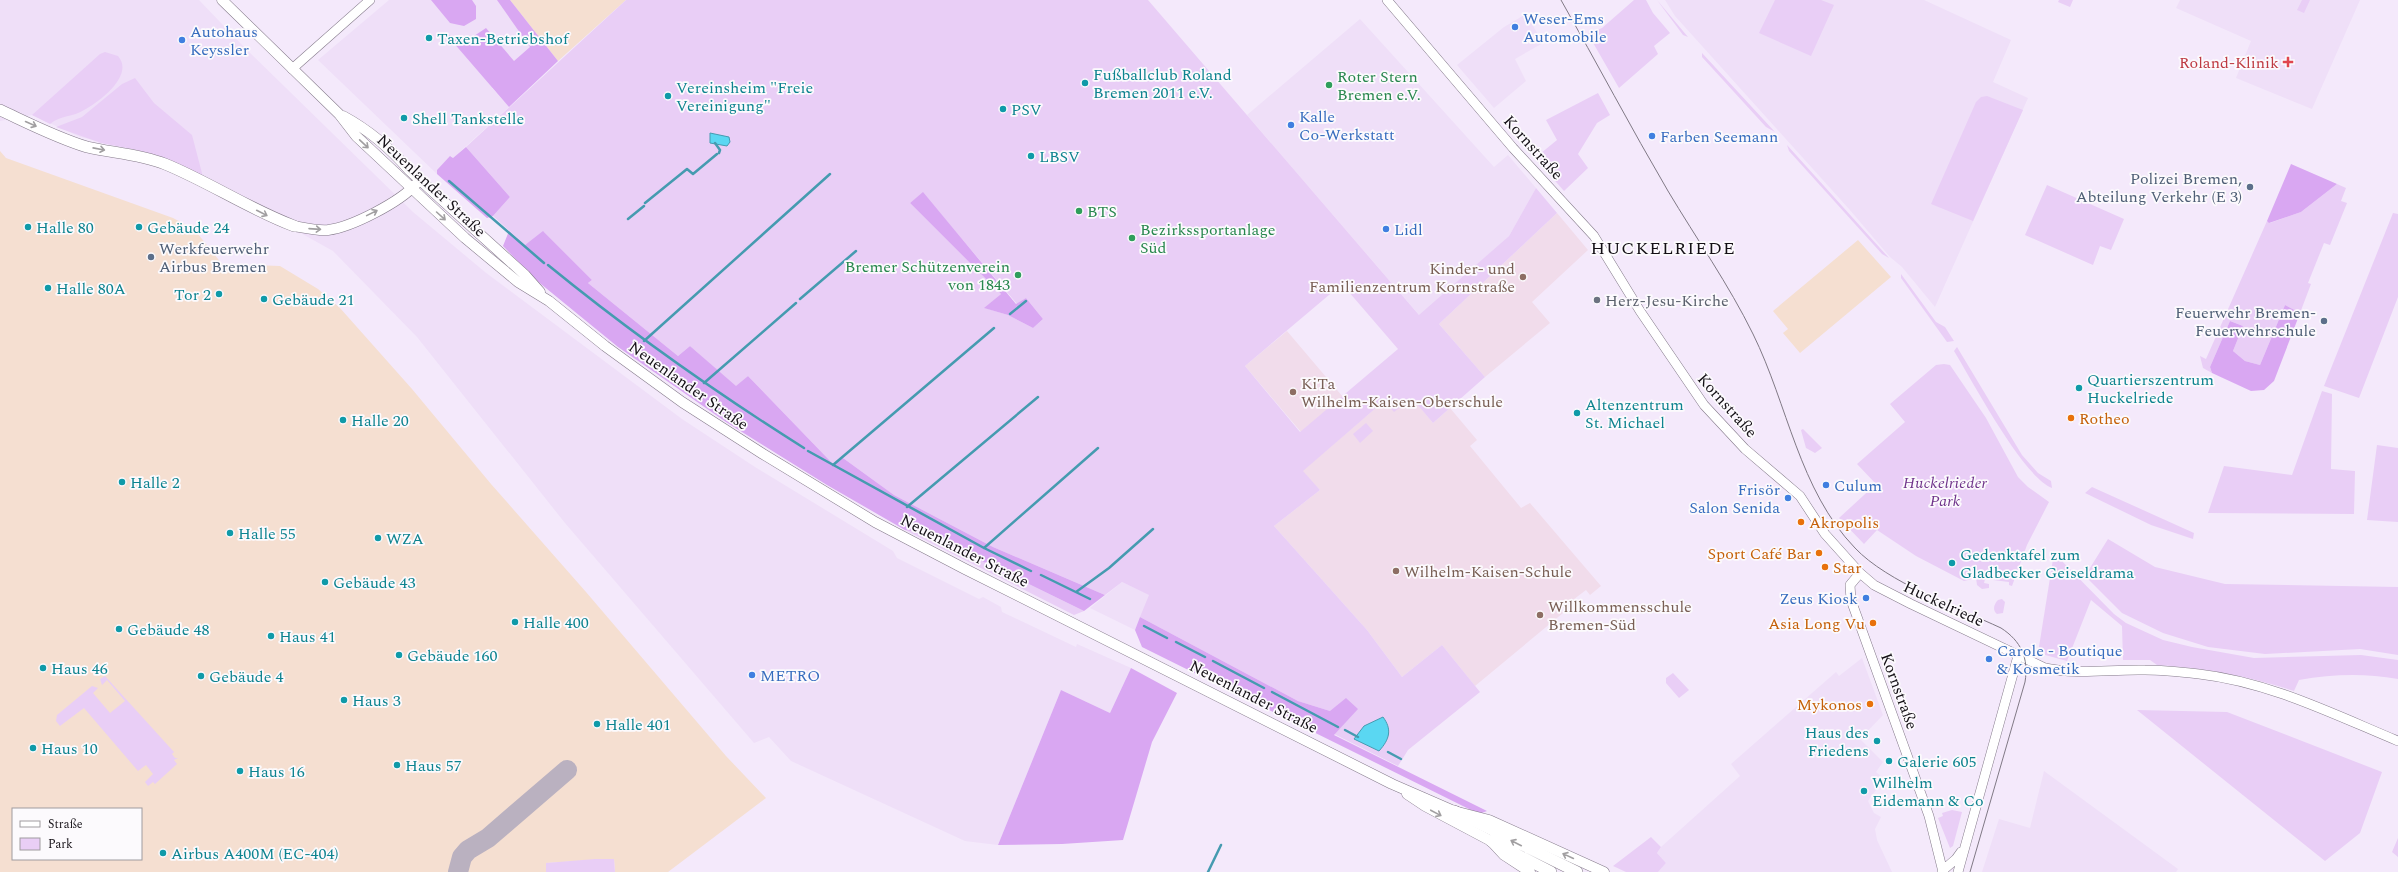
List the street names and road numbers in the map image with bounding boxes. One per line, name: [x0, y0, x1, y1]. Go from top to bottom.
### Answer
street label: Kornstraße: [1498, 110, 1569, 185]
street label: Neuenlander Straße: [371, 129, 491, 243]
street label: Neuenlander Straße: [624, 335, 753, 436]
street label: Kornstraße: [1692, 368, 1763, 443]
street label: Neuenlander Straße: [896, 508, 1033, 594]
street label: Huckelriede: [1899, 575, 1988, 633]
street label: Kornstraße: [1874, 650, 1924, 733]
street label: Neuenlander Straße: [1185, 654, 1322, 740]

